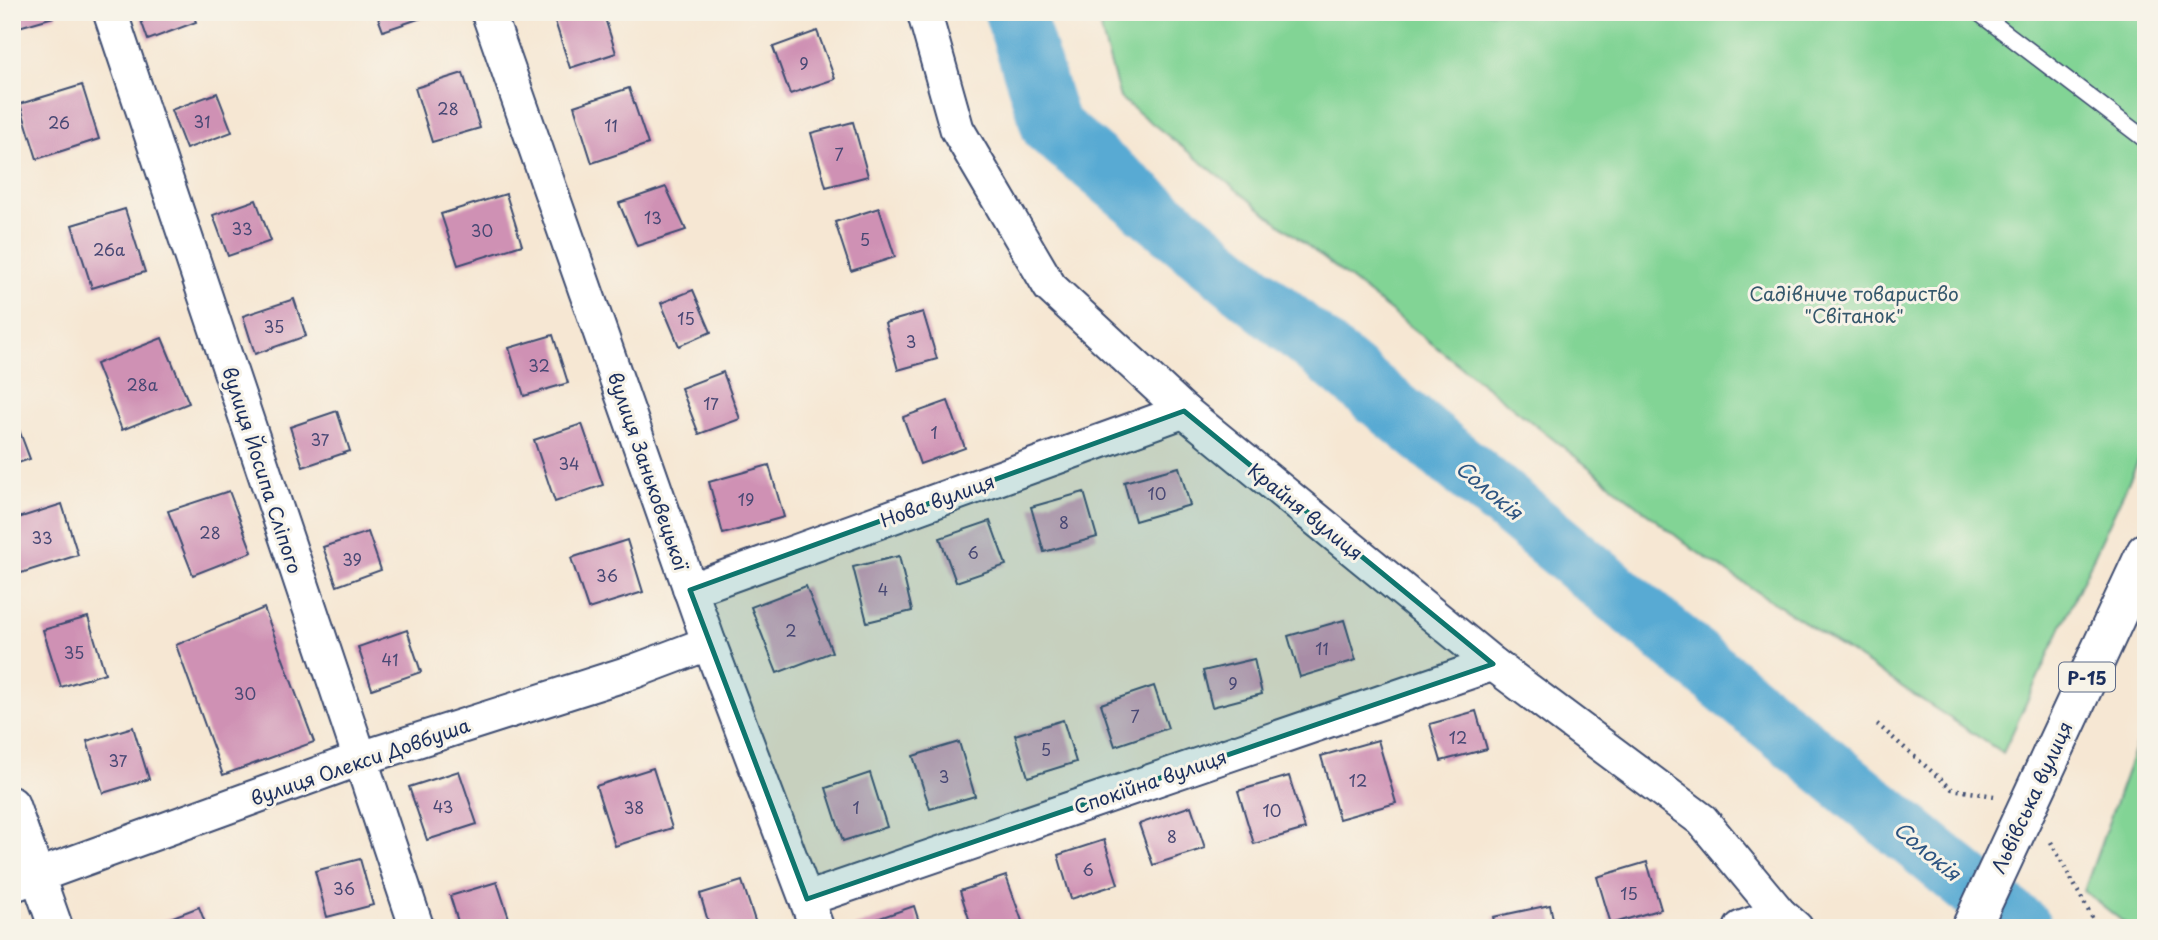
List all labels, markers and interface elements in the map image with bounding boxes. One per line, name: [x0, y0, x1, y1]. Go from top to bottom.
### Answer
house number: 9: [799, 51, 809, 75]
house number: 28: [437, 96, 459, 120]
house number: 31: [194, 109, 210, 133]
house number: 26: [48, 110, 70, 134]
house number: 11: [604, 113, 618, 137]
house number: 7: [834, 142, 844, 166]
house number: 13: [644, 205, 662, 229]
house number: 33: [231, 216, 253, 240]
house number: 30: [471, 218, 493, 242]
house number: 5: [860, 227, 870, 251]
house number: 26а: [93, 237, 125, 261]
park label: Садівниче товариство "Світанок": [1749, 279, 1959, 329]
house number: 15: [677, 306, 695, 330]
house number: 35: [264, 314, 284, 338]
house number: 3: [906, 329, 916, 353]
house number: 32: [528, 353, 550, 377]
street label: вулиця Йосипа Сліпого: [216, 363, 310, 577]
street label: вулиця Заньковецької: [602, 368, 696, 575]
house number: 28а: [126, 372, 158, 396]
house number: 17: [703, 391, 719, 415]
house number: 1: [930, 420, 938, 444]
house number: 37: [311, 427, 330, 451]
house number: 34: [558, 451, 580, 475]
water label: Солокія: [1449, 451, 1532, 528]
street label: Крайня вулиця: [1243, 456, 1369, 566]
street label: Нова вулиця: [876, 466, 998, 534]
house number: 10: [1148, 481, 1166, 505]
house number: 19: [738, 487, 754, 511]
house number: 8: [1059, 510, 1069, 534]
house number: 28: [199, 520, 221, 544]
house number: 33: [31, 525, 53, 549]
house number: 6: [967, 540, 979, 564]
house number: 39: [342, 547, 362, 571]
house number: 36: [596, 563, 618, 587]
house number: 4: [878, 577, 888, 601]
house number: 2: [785, 618, 797, 642]
house number: 11: [1315, 636, 1329, 660]
house number: 35: [64, 640, 84, 664]
house number: 41: [382, 647, 398, 671]
road number: Р-15: [2059, 662, 2115, 692]
house number: 9: [1228, 671, 1238, 695]
house number: 30: [234, 681, 256, 705]
house number: 7: [1130, 704, 1140, 728]
street label: вулиця Олекси Довбуша: [247, 710, 474, 812]
street label: Львівська вулиця: [1984, 716, 2078, 878]
house number: 12: [1449, 725, 1467, 749]
house number: 5: [1041, 737, 1051, 761]
street label: Спокійна вулиця: [1070, 742, 1230, 820]
house number: 37: [109, 748, 128, 772]
house number: 3: [939, 764, 949, 788]
house number: 12: [1349, 768, 1367, 792]
house number: 43: [433, 794, 453, 818]
house number: 38: [624, 795, 644, 819]
house number: 1: [852, 795, 860, 819]
house number: 10: [1263, 798, 1281, 822]
water label: Солокія: [1887, 812, 1970, 889]
house number: 8: [1167, 824, 1177, 848]
house number: 6: [1082, 857, 1094, 881]
house number: 36: [333, 876, 355, 900]
house number: 15: [1620, 881, 1638, 905]

